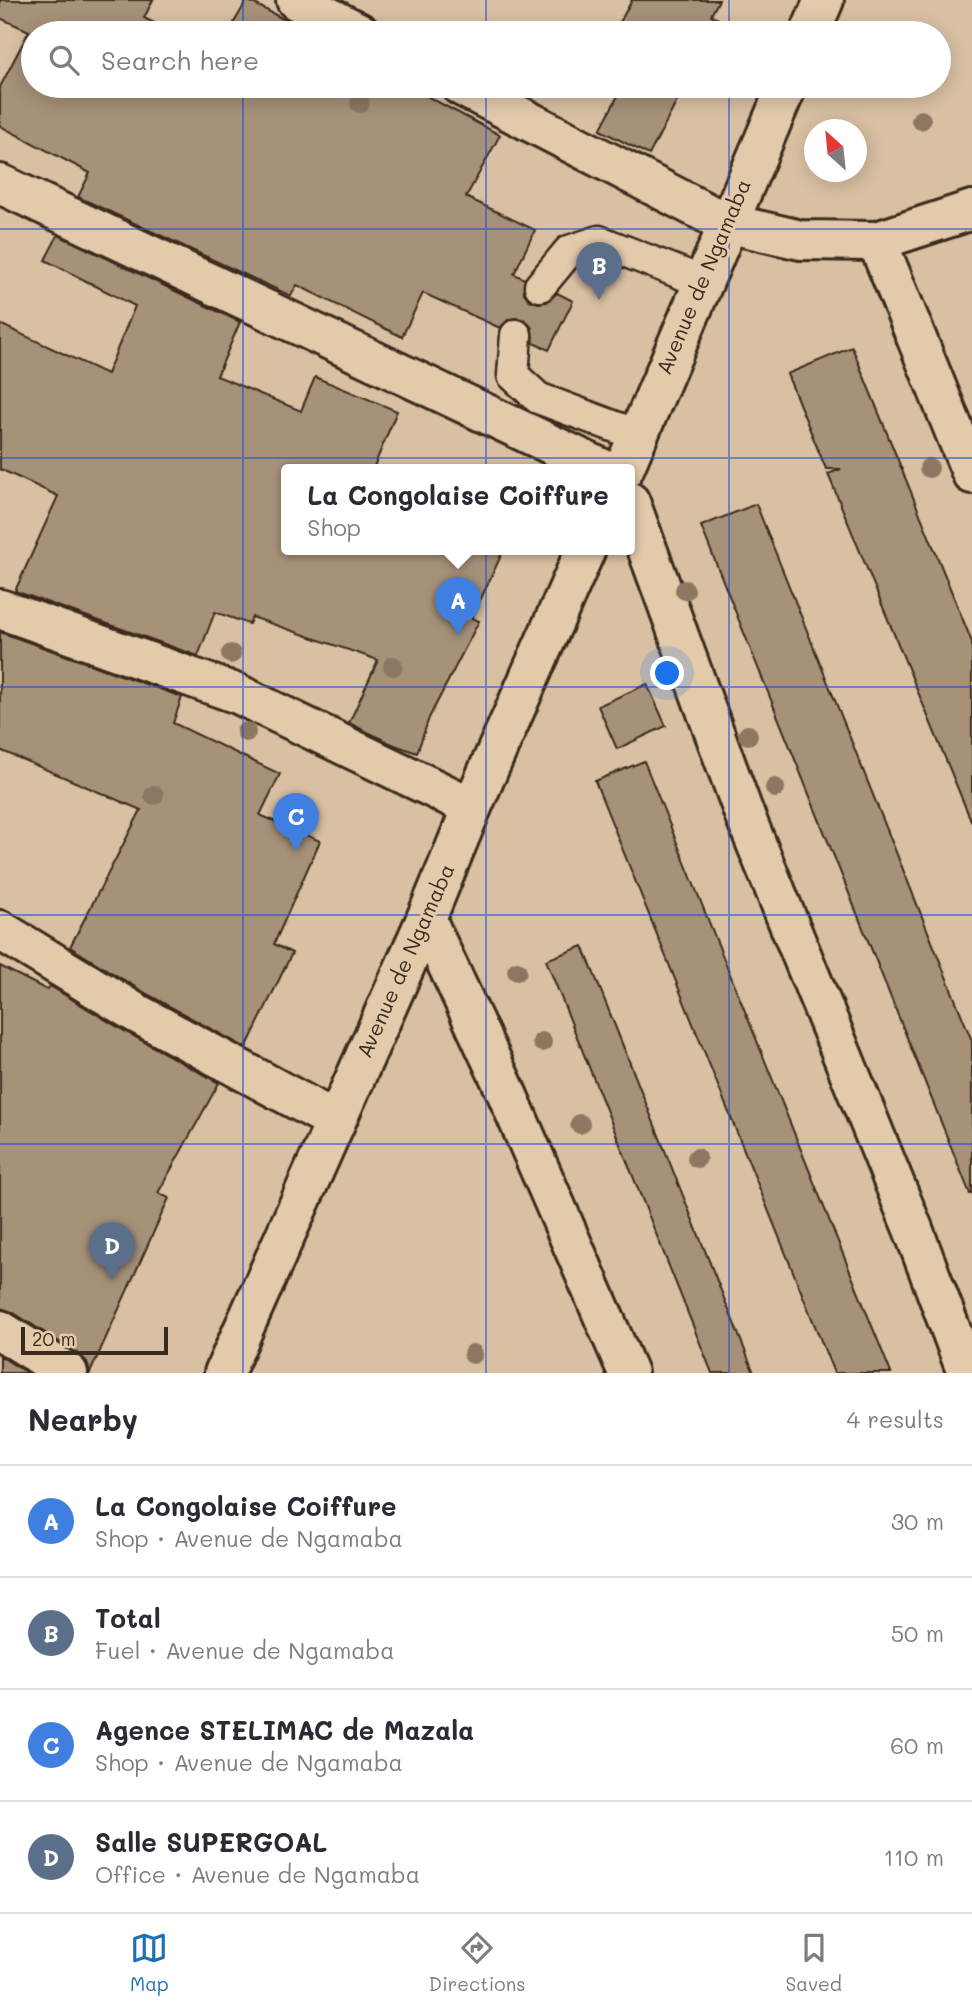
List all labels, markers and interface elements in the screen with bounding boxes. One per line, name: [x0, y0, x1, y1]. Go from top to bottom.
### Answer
search box: [21, 21, 951, 98]
icon: search: [45, 41, 83, 79]
text: Search here: [101, 43, 259, 77]
north arrow: [804, 119, 867, 182]
street label: Avenue de Ngamaba: [649, 175, 756, 378]
pin: B: [576, 242, 622, 300]
popup: [281, 464, 635, 555]
text: La Congolaise Coiffure: [307, 478, 609, 512]
text: Shop: [307, 512, 361, 542]
pin: A: [435, 577, 481, 635]
your location: [650, 656, 684, 690]
pin: C: [273, 793, 319, 851]
street label: Avenue de Ngamaba: [350, 859, 460, 1062]
pin: D: [89, 1222, 135, 1280]
scale bar: [21, 1324, 168, 1356]
text: 20 m: [32, 1326, 76, 1351]
text: Nearby: [28, 1399, 138, 1439]
text: 4 results: [847, 1404, 944, 1434]
text: La Congolaise Coiffure: [95, 1489, 396, 1523]
text: A: [43, 1506, 59, 1536]
text: 30 m: [891, 1506, 944, 1536]
text: Shop · Avenue de Ngamaba: [95, 1523, 403, 1553]
text: Total: [95, 1601, 161, 1635]
text: B: [43, 1618, 59, 1648]
text: 50 m: [891, 1618, 944, 1648]
text: Fuel · Avenue de Ngamaba: [95, 1635, 395, 1665]
text: Agence STELIMAC de Mazala: [95, 1713, 474, 1747]
text: C: [42, 1730, 60, 1760]
text: 60 m: [890, 1730, 944, 1760]
text: Shop · Avenue de Ngamaba: [95, 1747, 403, 1777]
text: Salle SUPERGOAL: [95, 1825, 327, 1859]
text: D: [43, 1842, 59, 1872]
text: 110 m: [884, 1842, 944, 1872]
text: Office · Avenue de Ngamaba: [95, 1859, 420, 1889]
tab: Map: [130, 1929, 169, 1996]
tab: Directions: [429, 1929, 525, 1996]
tab: Saved: [786, 1929, 842, 1996]

